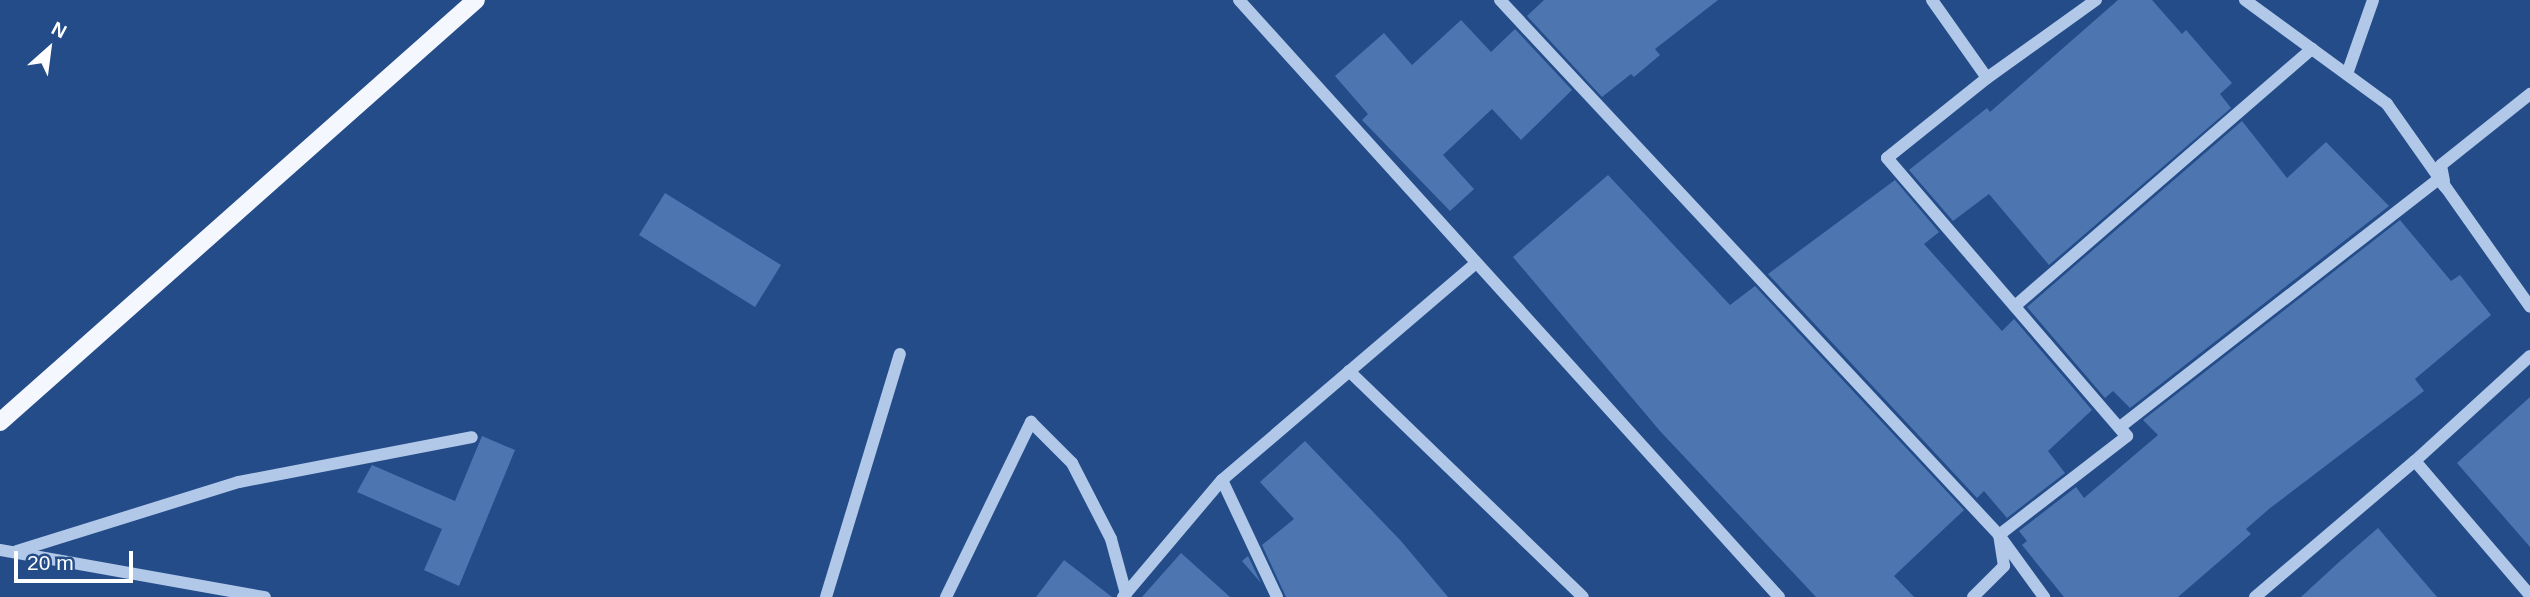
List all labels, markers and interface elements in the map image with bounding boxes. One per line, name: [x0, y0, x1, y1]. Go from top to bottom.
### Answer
north arrow: [14, 14, 84, 84]
text: N: [48, 18, 70, 43]
scale bar: [18, 538, 136, 582]
text: 20 m: [27, 551, 74, 574]

